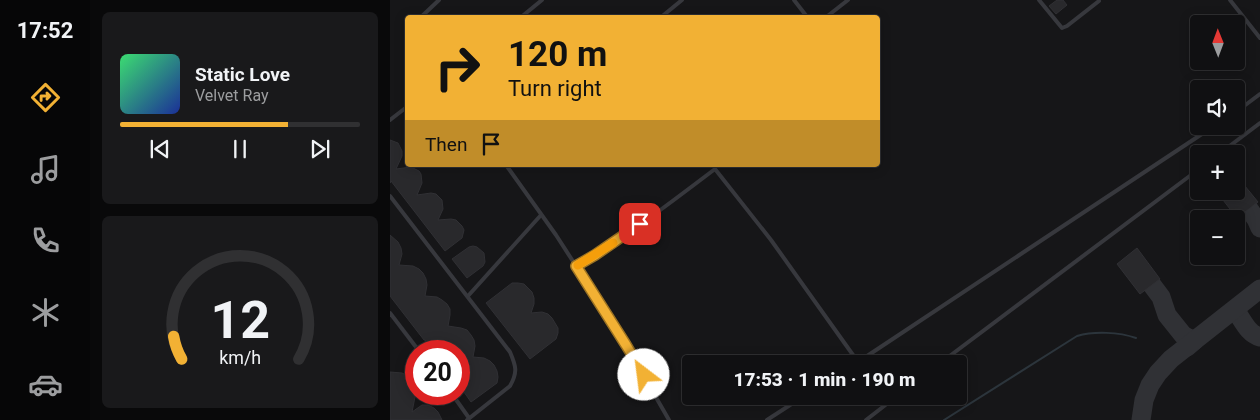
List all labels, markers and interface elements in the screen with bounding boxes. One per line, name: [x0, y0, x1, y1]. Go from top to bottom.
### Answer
north arrow: [1190, 15, 1245, 70]
map controls: [1190, 15, 1245, 265]
text: 17:52: [17, 18, 73, 43]
text: 120 m: [508, 34, 607, 75]
icon: right: [425, 35, 490, 100]
text: Static Love: [195, 63, 290, 86]
text: Turn right: [508, 76, 602, 101]
icon: directions: [28, 80, 63, 115]
button: sound: [1190, 80, 1245, 135]
text: Velvet Ray: [195, 86, 269, 105]
icon: arrive: [477, 130, 505, 158]
text: Then: [425, 133, 467, 156]
icon: previous: [146, 135, 174, 163]
icon: pause: [226, 135, 254, 163]
icon: next: [306, 135, 334, 163]
button: +: [1190, 145, 1245, 200]
icon: music: [28, 152, 63, 187]
pin: [619, 203, 661, 245]
icon: arrive: [626, 210, 654, 238]
button: −: [1190, 210, 1245, 265]
icon: phone: [28, 223, 63, 258]
text: 12: [210, 290, 270, 351]
icon: climate: [28, 295, 63, 330]
speed limit sign: 20: [405, 340, 470, 405]
text: km/h: [219, 347, 261, 368]
position arrow: [617, 348, 669, 400]
icon: car: [28, 367, 63, 402]
text: 17:53 · 1 min · 190 m: [733, 368, 916, 391]

